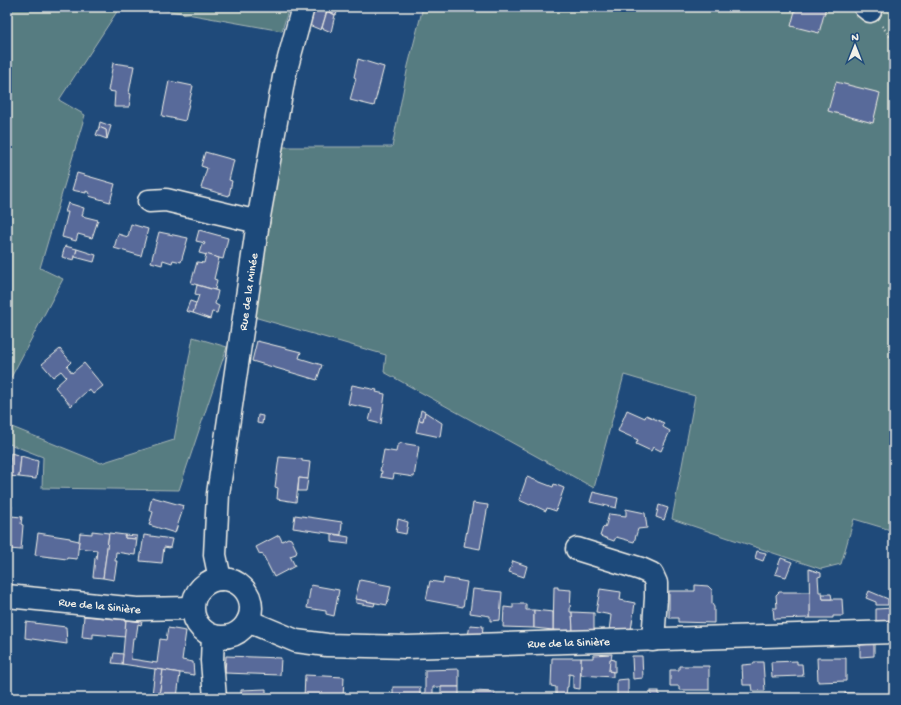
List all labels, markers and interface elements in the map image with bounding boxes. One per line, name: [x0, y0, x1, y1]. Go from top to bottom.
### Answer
north arrow: [835, 26, 875, 66]
text: N: [851, 32, 859, 44]
street label: Rue de la Minée: [237, 252, 262, 332]
street label: Rue de la Sinière: [58, 596, 142, 618]
street label: Rue de la Sinière: [527, 636, 611, 652]

